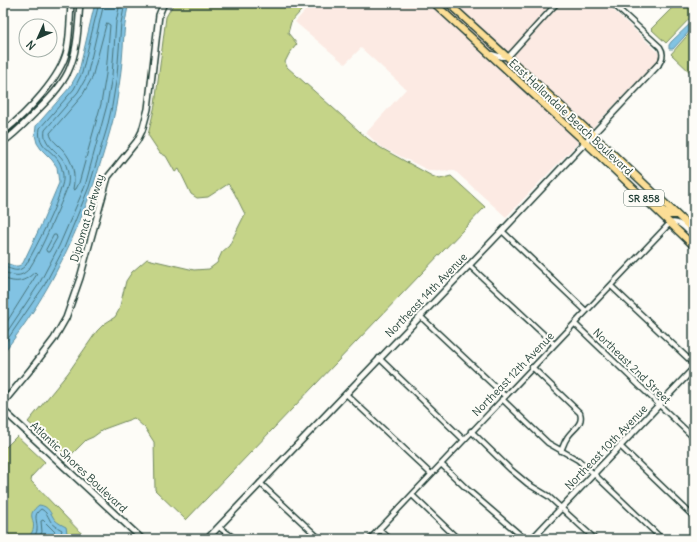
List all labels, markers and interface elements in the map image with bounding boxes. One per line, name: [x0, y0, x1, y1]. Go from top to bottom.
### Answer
north arrow: [18, 18, 58, 58]
text: N: [23, 37, 39, 53]
street label: East Hallandale Beach Boulevard: [506, 56, 636, 178]
street label: Diplomat Parkway: [67, 172, 107, 264]
road number: SR 858: [624, 190, 664, 206]
street label: Northeast 14th Avenue: [382, 250, 470, 340]
street label: Northeast 2nd Street: [590, 325, 674, 407]
street label: Northeast 12th Avenue: [469, 329, 557, 419]
street label: Northeast 10th Avenue: [562, 401, 650, 492]
street label: Atlantic Shores Boulevard: [28, 419, 131, 516]

